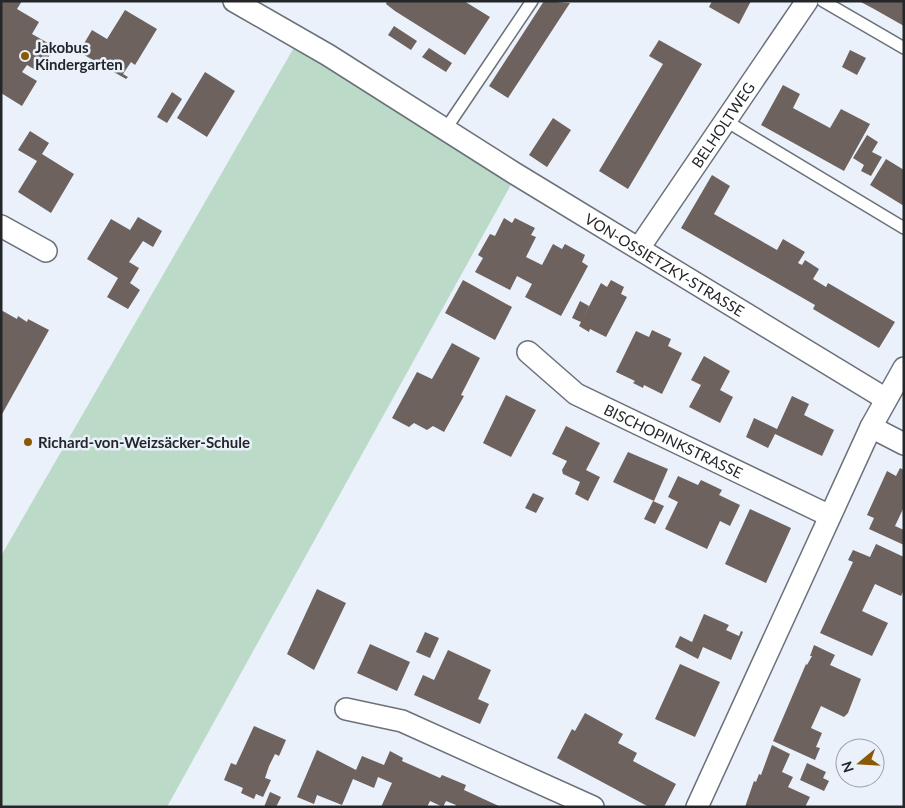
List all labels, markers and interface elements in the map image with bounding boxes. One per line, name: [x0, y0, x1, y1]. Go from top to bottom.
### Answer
place label: Jakobus Kindergarten: [35, 38, 123, 73]
marker: Jakobus Kindergarten: [19, 50, 31, 62]
street label: BELHOLTWEG: [687, 79, 758, 171]
street label: VON-OSSIETZKY-STRASSE: [582, 209, 748, 320]
street label: BISCHOPINKSTRASSE: [601, 400, 746, 482]
place label: Richard-von-Weizsäcker-Schule: [38, 433, 250, 451]
marker: Richard-von-Weizsäcker-Schule: [22, 436, 34, 448]
north arrow: [835, 738, 885, 788]
text: N: [837, 759, 857, 775]

